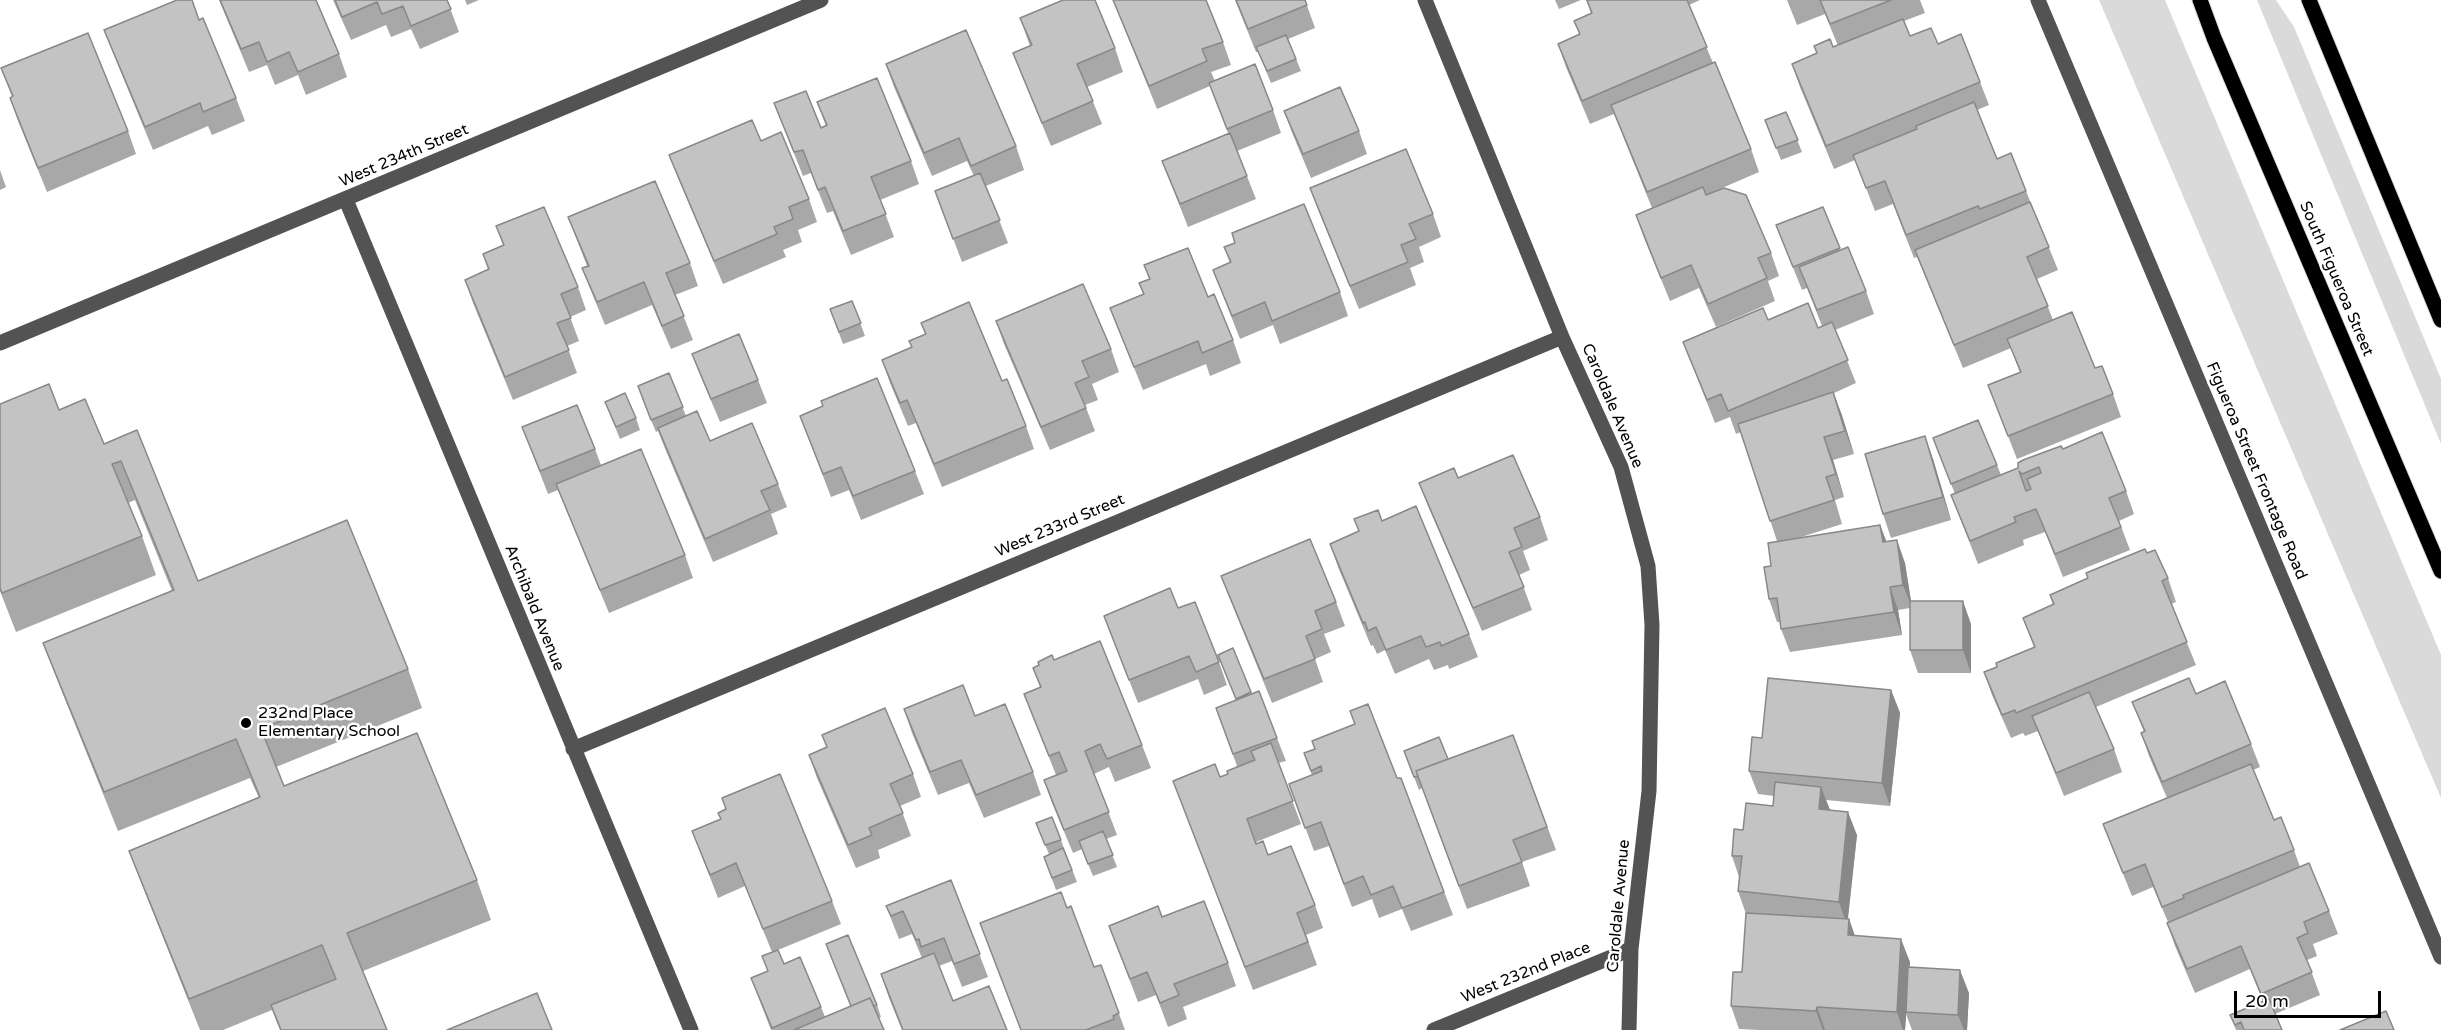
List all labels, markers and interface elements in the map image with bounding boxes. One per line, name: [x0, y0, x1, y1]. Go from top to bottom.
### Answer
street label: West 234th Street: [337, 120, 471, 192]
street label: South Figueroa Street: [2295, 199, 2377, 359]
street label: Caroldale Avenue: [1577, 341, 1647, 471]
street label: Figueroa Street Frontage Road: [2201, 359, 2311, 583]
street label: West 233rd Street: [993, 490, 1127, 562]
street label: Archibald Avenue: [500, 542, 568, 674]
place label: 232nd Place Elementary School: [258, 704, 400, 742]
marker: 232nd Place Elementary School: [239, 716, 253, 730]
street label: Caroldale Avenue: [1604, 839, 1634, 973]
street label: West 232nd Place: [1459, 938, 1593, 1008]
scale bar: [2237, 979, 2384, 1017]
text: 20 m: [2245, 990, 2289, 1012]

